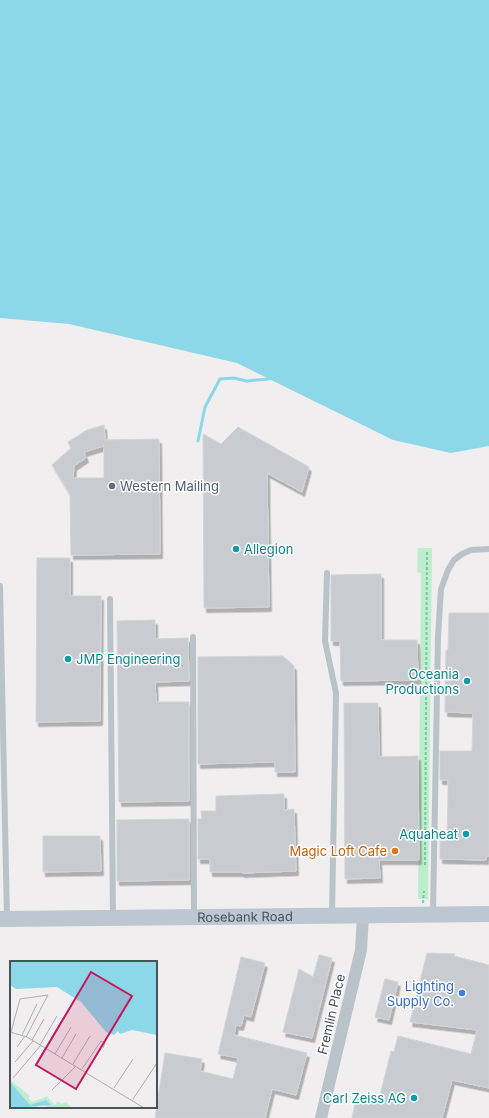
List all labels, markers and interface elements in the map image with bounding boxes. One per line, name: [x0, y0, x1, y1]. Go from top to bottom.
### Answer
place label: Western Mailing: [120, 478, 219, 494]
marker: Western Mailing: [107, 481, 117, 491]
place label: Allegion: [244, 541, 293, 557]
marker: Allegion: [231, 544, 241, 554]
place label: JMP Engineering: [76, 651, 180, 667]
marker: JMP Engineering: [63, 654, 73, 664]
place label: Oceania Productions: [385, 666, 459, 697]
marker: Oceania Productions: [462, 676, 472, 686]
place label: Aquaheat: [399, 826, 458, 842]
marker: Aquaheat: [461, 829, 471, 839]
place label: Magic Loft Cafe: [290, 843, 387, 859]
marker: Magic Loft Cafe: [390, 846, 400, 856]
street label: Rosebank Road: [197, 908, 293, 925]
inset map: [10, 961, 157, 1108]
street label: Fremlin Place: [314, 972, 348, 1056]
place label: Lighting Supply Co.: [387, 978, 454, 1009]
marker: Lighting Supply Co.: [457, 988, 467, 998]
place label: Carl Zeiss AG: [323, 1090, 406, 1106]
marker: Carl Zeiss AG: [409, 1093, 419, 1103]

